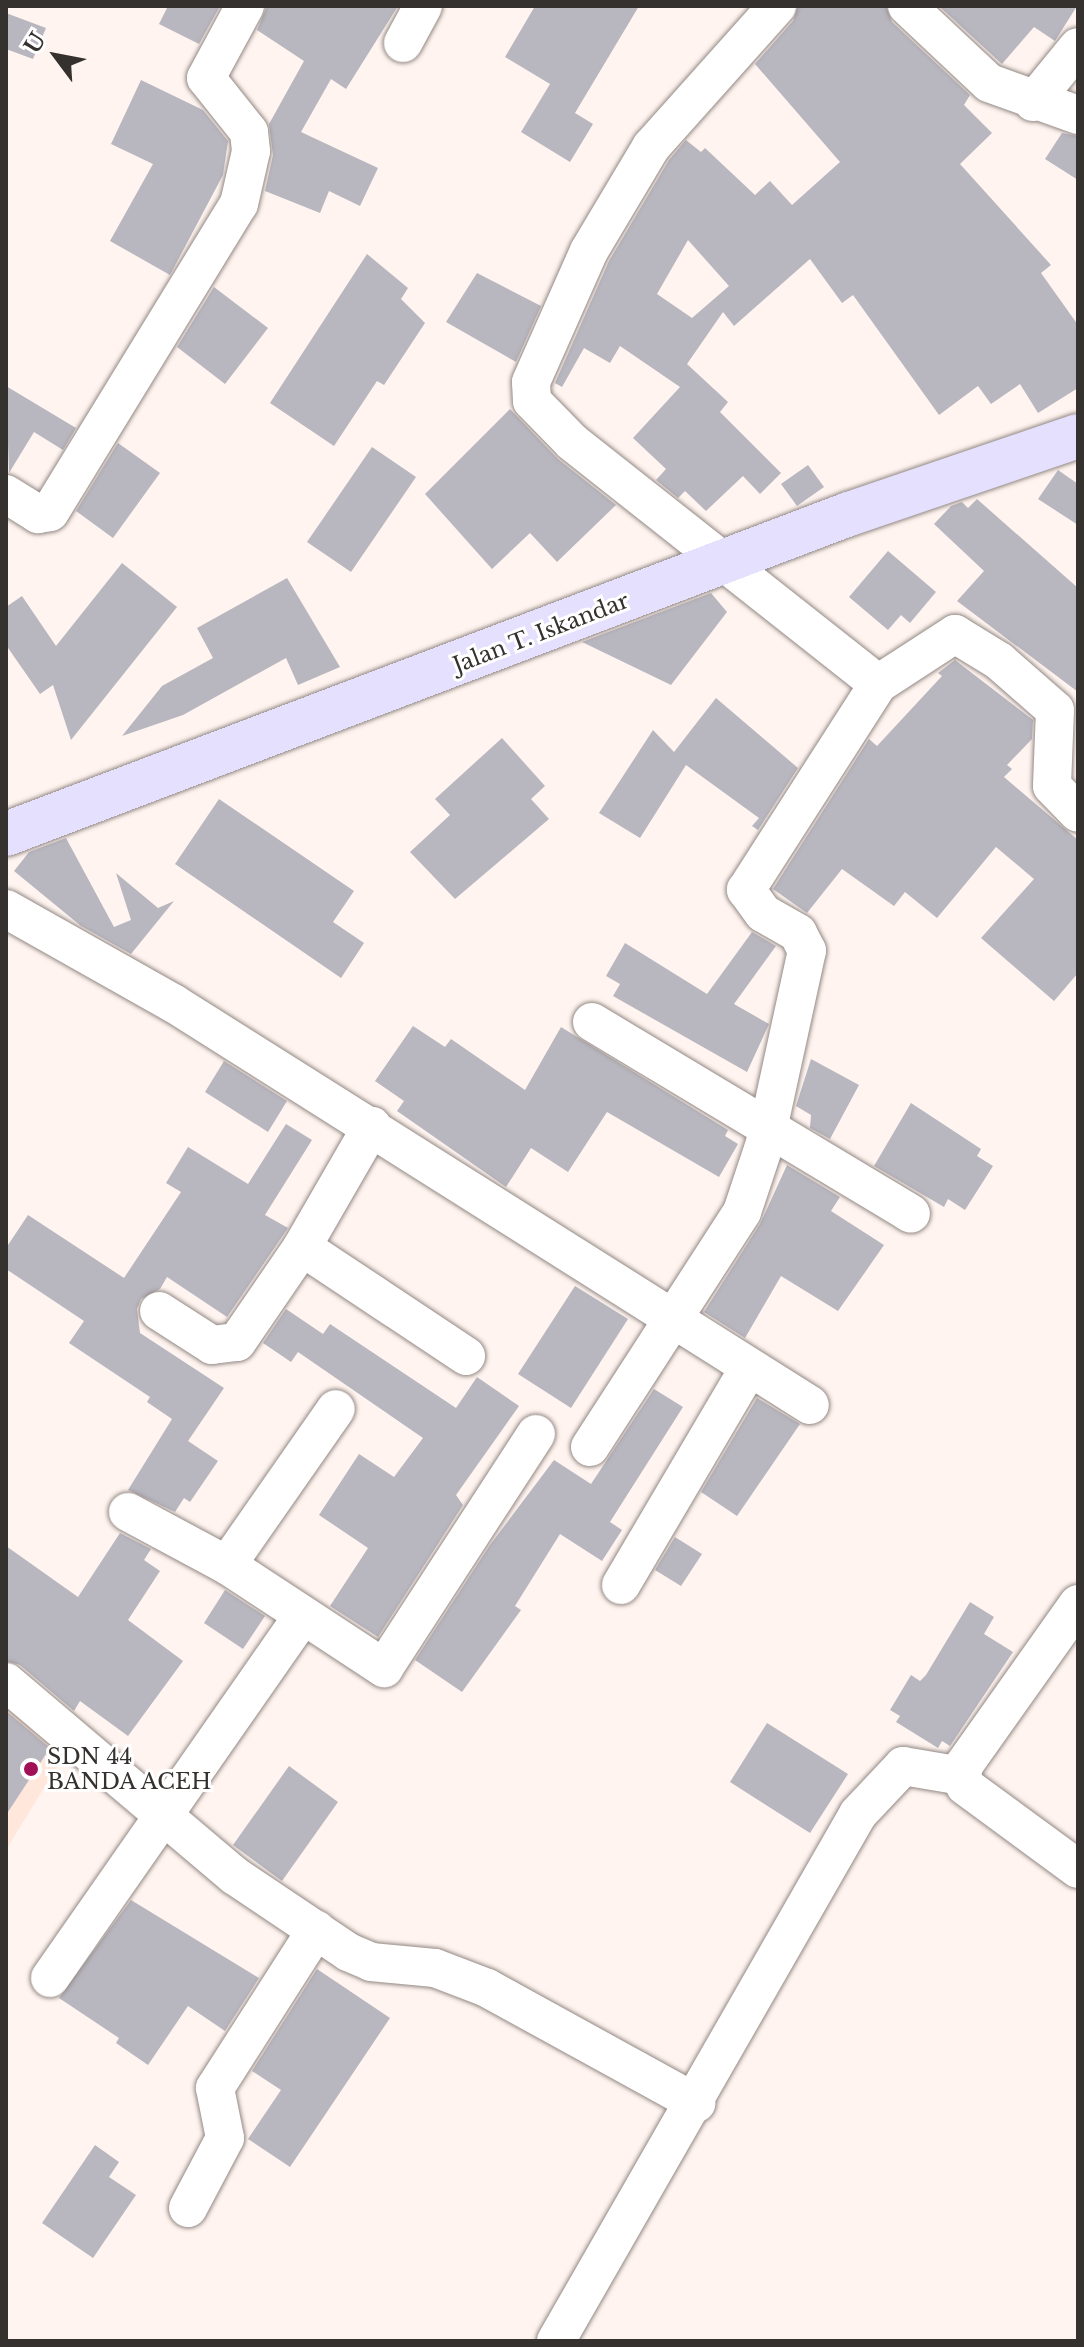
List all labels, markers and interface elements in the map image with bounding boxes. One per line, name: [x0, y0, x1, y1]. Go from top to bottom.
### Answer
north arrow: [16, 16, 96, 96]
text: U: [19, 28, 52, 58]
street label: Jalan T. Iskandar: [449, 587, 633, 679]
place label: SDN 44 BANDA ACEH: [47, 1743, 213, 1794]
marker: SDN 44 BANDA ACEH: [22, 1760, 40, 1778]

